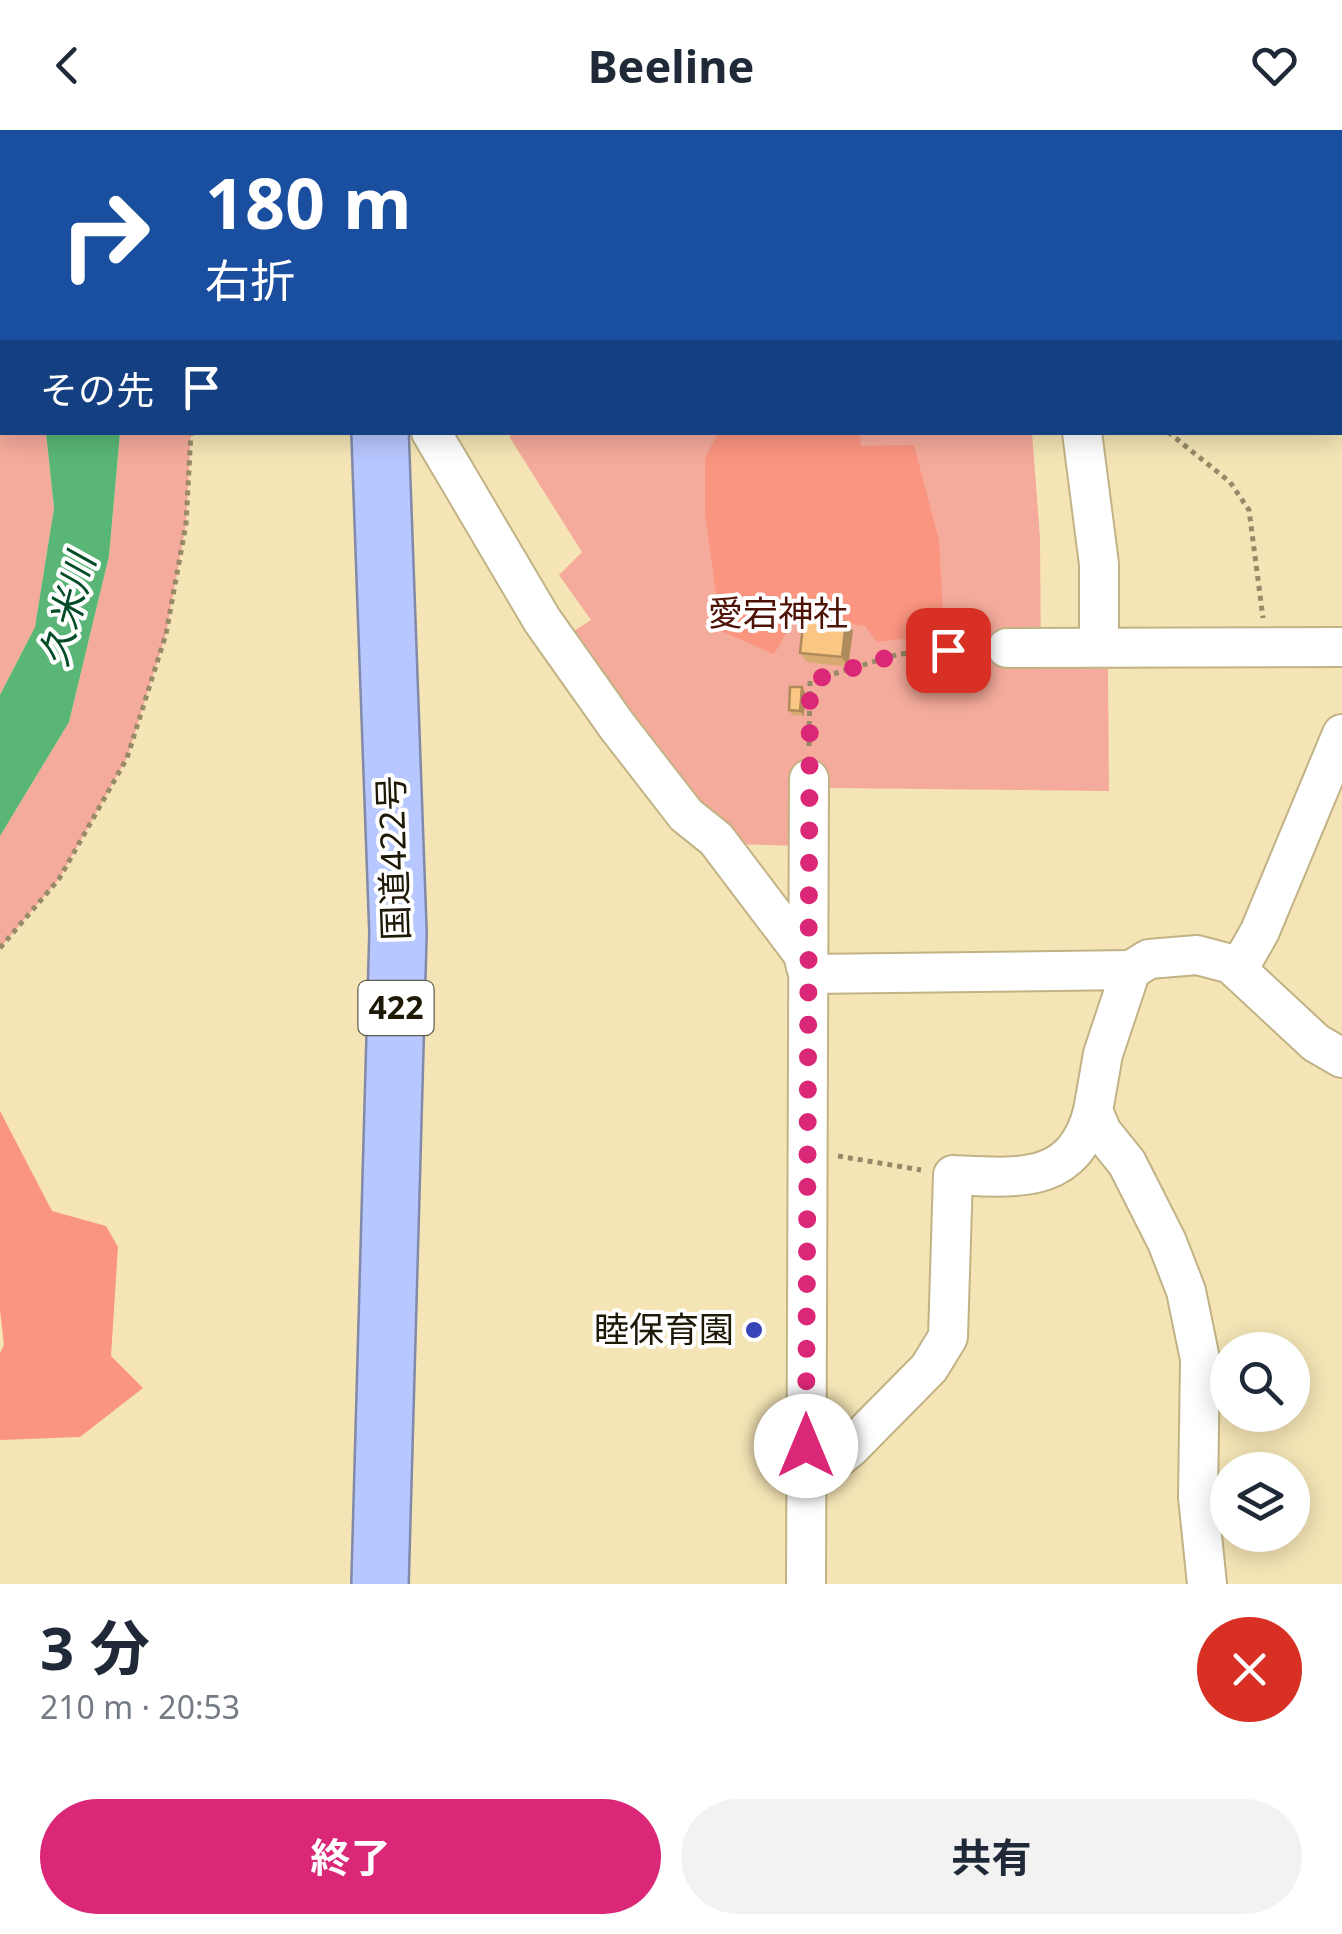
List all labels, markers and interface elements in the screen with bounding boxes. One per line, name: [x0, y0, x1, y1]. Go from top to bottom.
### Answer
text: Beeline: [588, 35, 754, 96]
icon: back: [40, 38, 95, 93]
icon: heart: [1247, 38, 1302, 93]
text: 180 m: [205, 154, 412, 250]
icon: right: [40, 170, 170, 300]
text: 右折: [205, 249, 295, 310]
icon: arrive: [174, 360, 229, 415]
text: その先: [40, 363, 154, 415]
water label: 久米川: [26, 544, 107, 671]
park label: 愛宕神社: [708, 589, 848, 636]
pin: [906, 608, 991, 693]
icon: arrive: [921, 623, 976, 678]
street label: 国道422号: [366, 775, 419, 941]
road number: 422: [358, 981, 434, 1035]
place label: 睦保育園: [594, 1305, 734, 1352]
marker: 睦保育園: [743, 1319, 765, 1341]
map controls: [1210, 1332, 1310, 1552]
button: search: [1210, 1332, 1310, 1432]
position arrow: [754, 1394, 858, 1498]
button: layers: [1210, 1452, 1310, 1552]
text: 3 分: [40, 1606, 150, 1688]
button: close: [1197, 1617, 1302, 1722]
text: 210 m · 20:53: [40, 1685, 240, 1728]
button: 終了: [40, 1799, 661, 1914]
button: 共有: [681, 1799, 1302, 1914]

